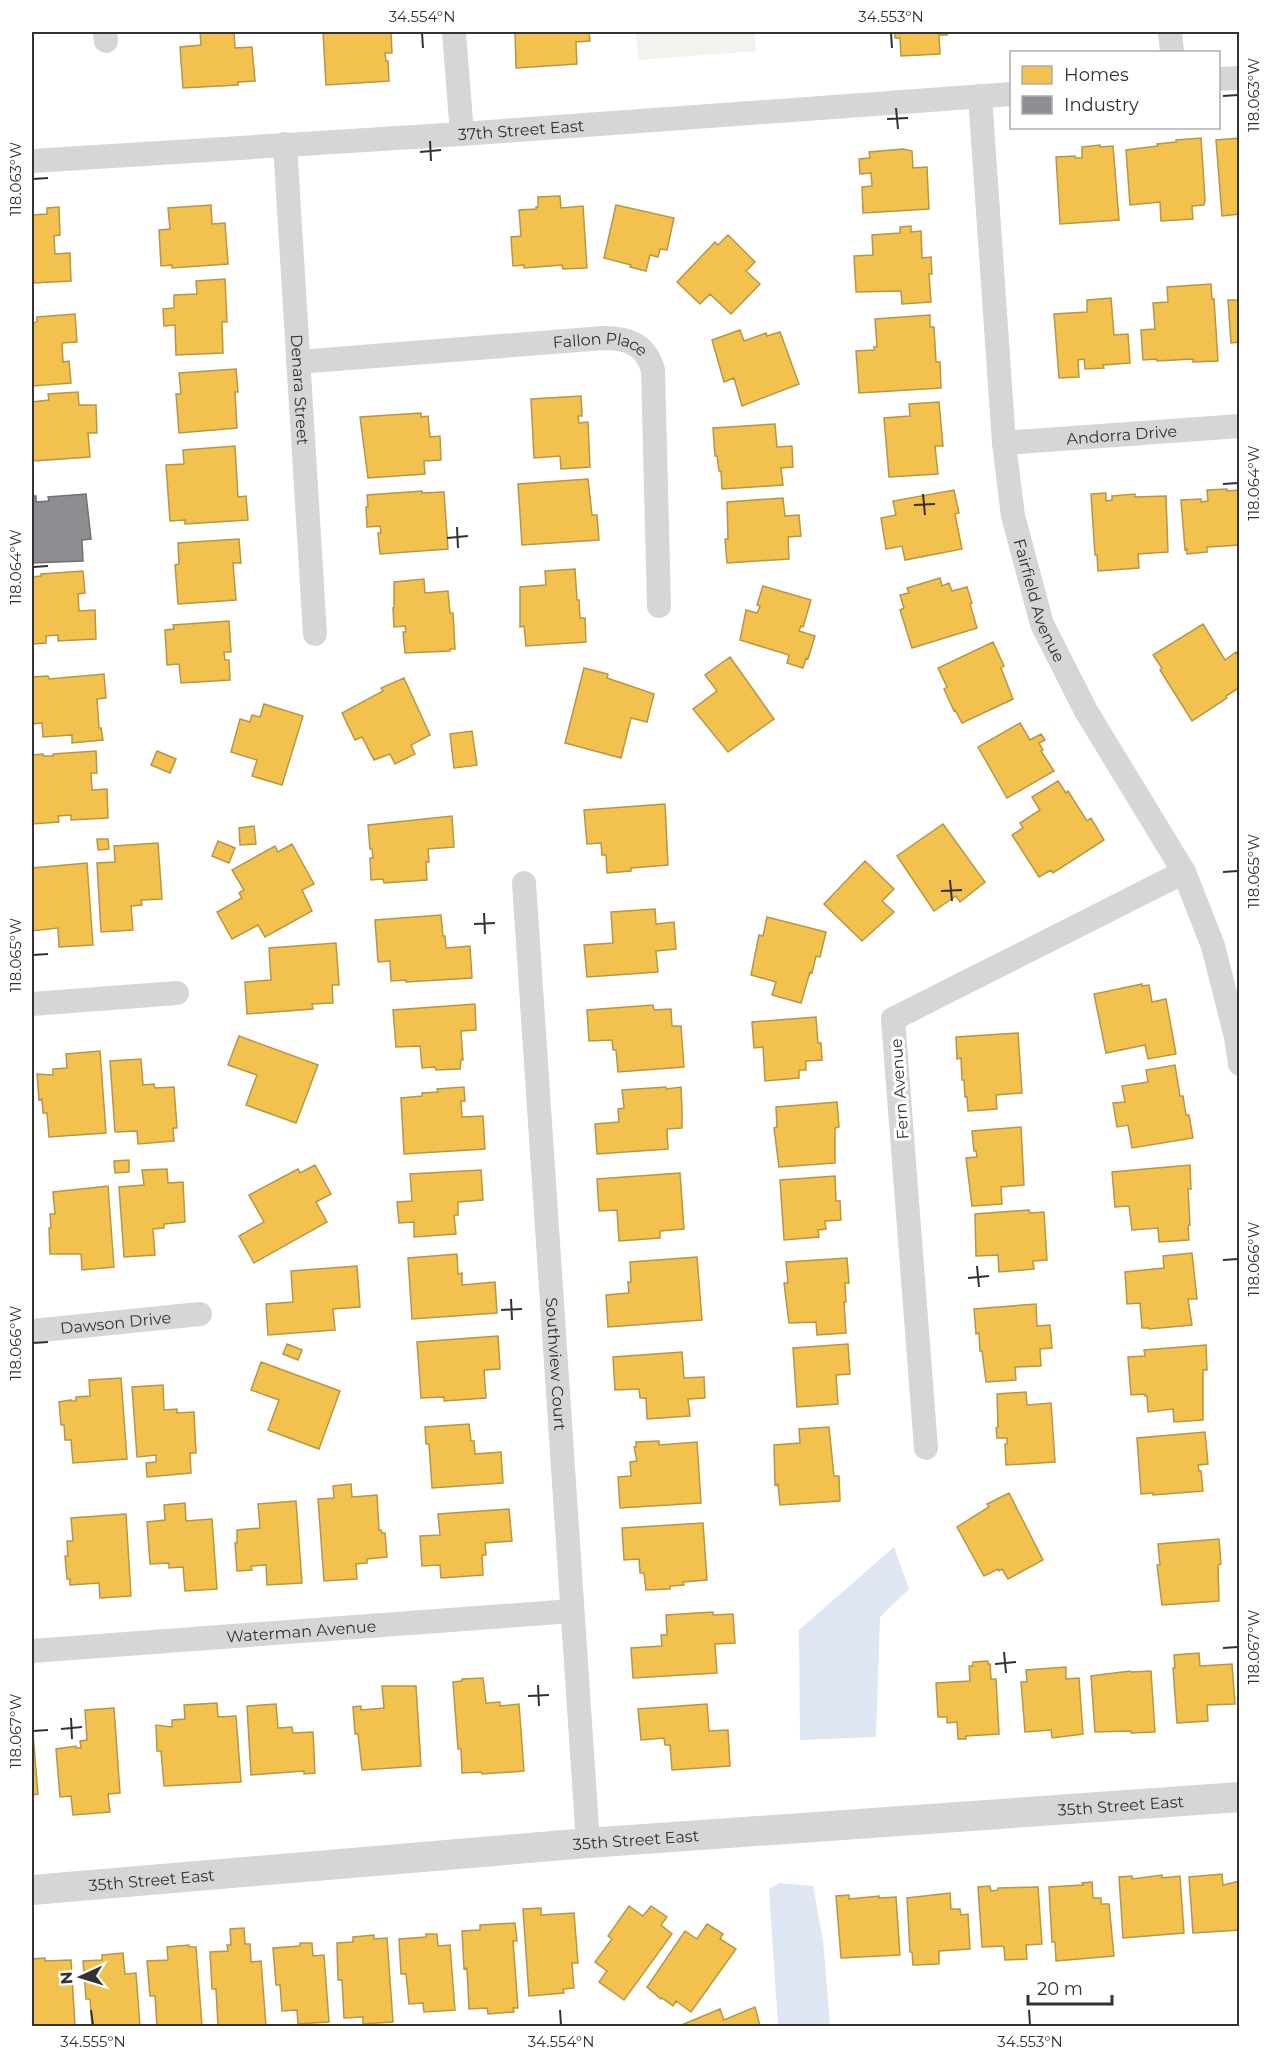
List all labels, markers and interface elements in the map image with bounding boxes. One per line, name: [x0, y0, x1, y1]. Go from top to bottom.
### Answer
text: 34.554°N: [389, 7, 455, 26]
text: 34.553°N: [858, 7, 924, 26]
legend: [1010, 51, 1220, 129]
text: 118.063°W: [1244, 58, 1263, 132]
text: Homes: [1064, 64, 1129, 86]
text: Industry: [1064, 94, 1139, 116]
street label: 37th Street East: [457, 116, 585, 144]
text: 118.063°W: [6, 142, 25, 216]
street label: Fallon Place: [552, 329, 652, 360]
street label: Denara Street: [287, 334, 312, 446]
street label: Andorra Drive: [1066, 422, 1178, 448]
text: 118.064°W: [1244, 445, 1263, 521]
text: 118.064°W: [6, 529, 25, 605]
street label: Fairfield Avenue: [1010, 537, 1069, 666]
text: 118.065°W: [1244, 834, 1263, 908]
text: 118.065°W: [6, 918, 25, 992]
street label: Fern Avenue: [886, 1038, 913, 1140]
text: 118.066°W: [1244, 1221, 1263, 1296]
street label: Southview Court: [542, 1297, 570, 1432]
text: 118.066°W: [6, 1305, 25, 1380]
street label: Dawson Drive: [59, 1308, 172, 1338]
text: 118.067°W: [1244, 1609, 1263, 1684]
street label: Waterman Avenue: [226, 1617, 377, 1647]
text: 118.067°W: [6, 1693, 25, 1768]
street label: 35th Street East: [1057, 1792, 1185, 1820]
street label: 35th Street East: [572, 1826, 700, 1854]
street label: 35th Street East: [88, 1866, 216, 1895]
north arrow: [51, 1947, 111, 2007]
scale bar: [1028, 1968, 1112, 2006]
text: N: [57, 1971, 76, 1985]
text: 20 m: [1037, 1978, 1083, 2000]
text: 34.555°N: [60, 2032, 126, 2051]
text: 34.554°N: [528, 2032, 594, 2051]
text: 34.553°N: [997, 2032, 1063, 2051]

